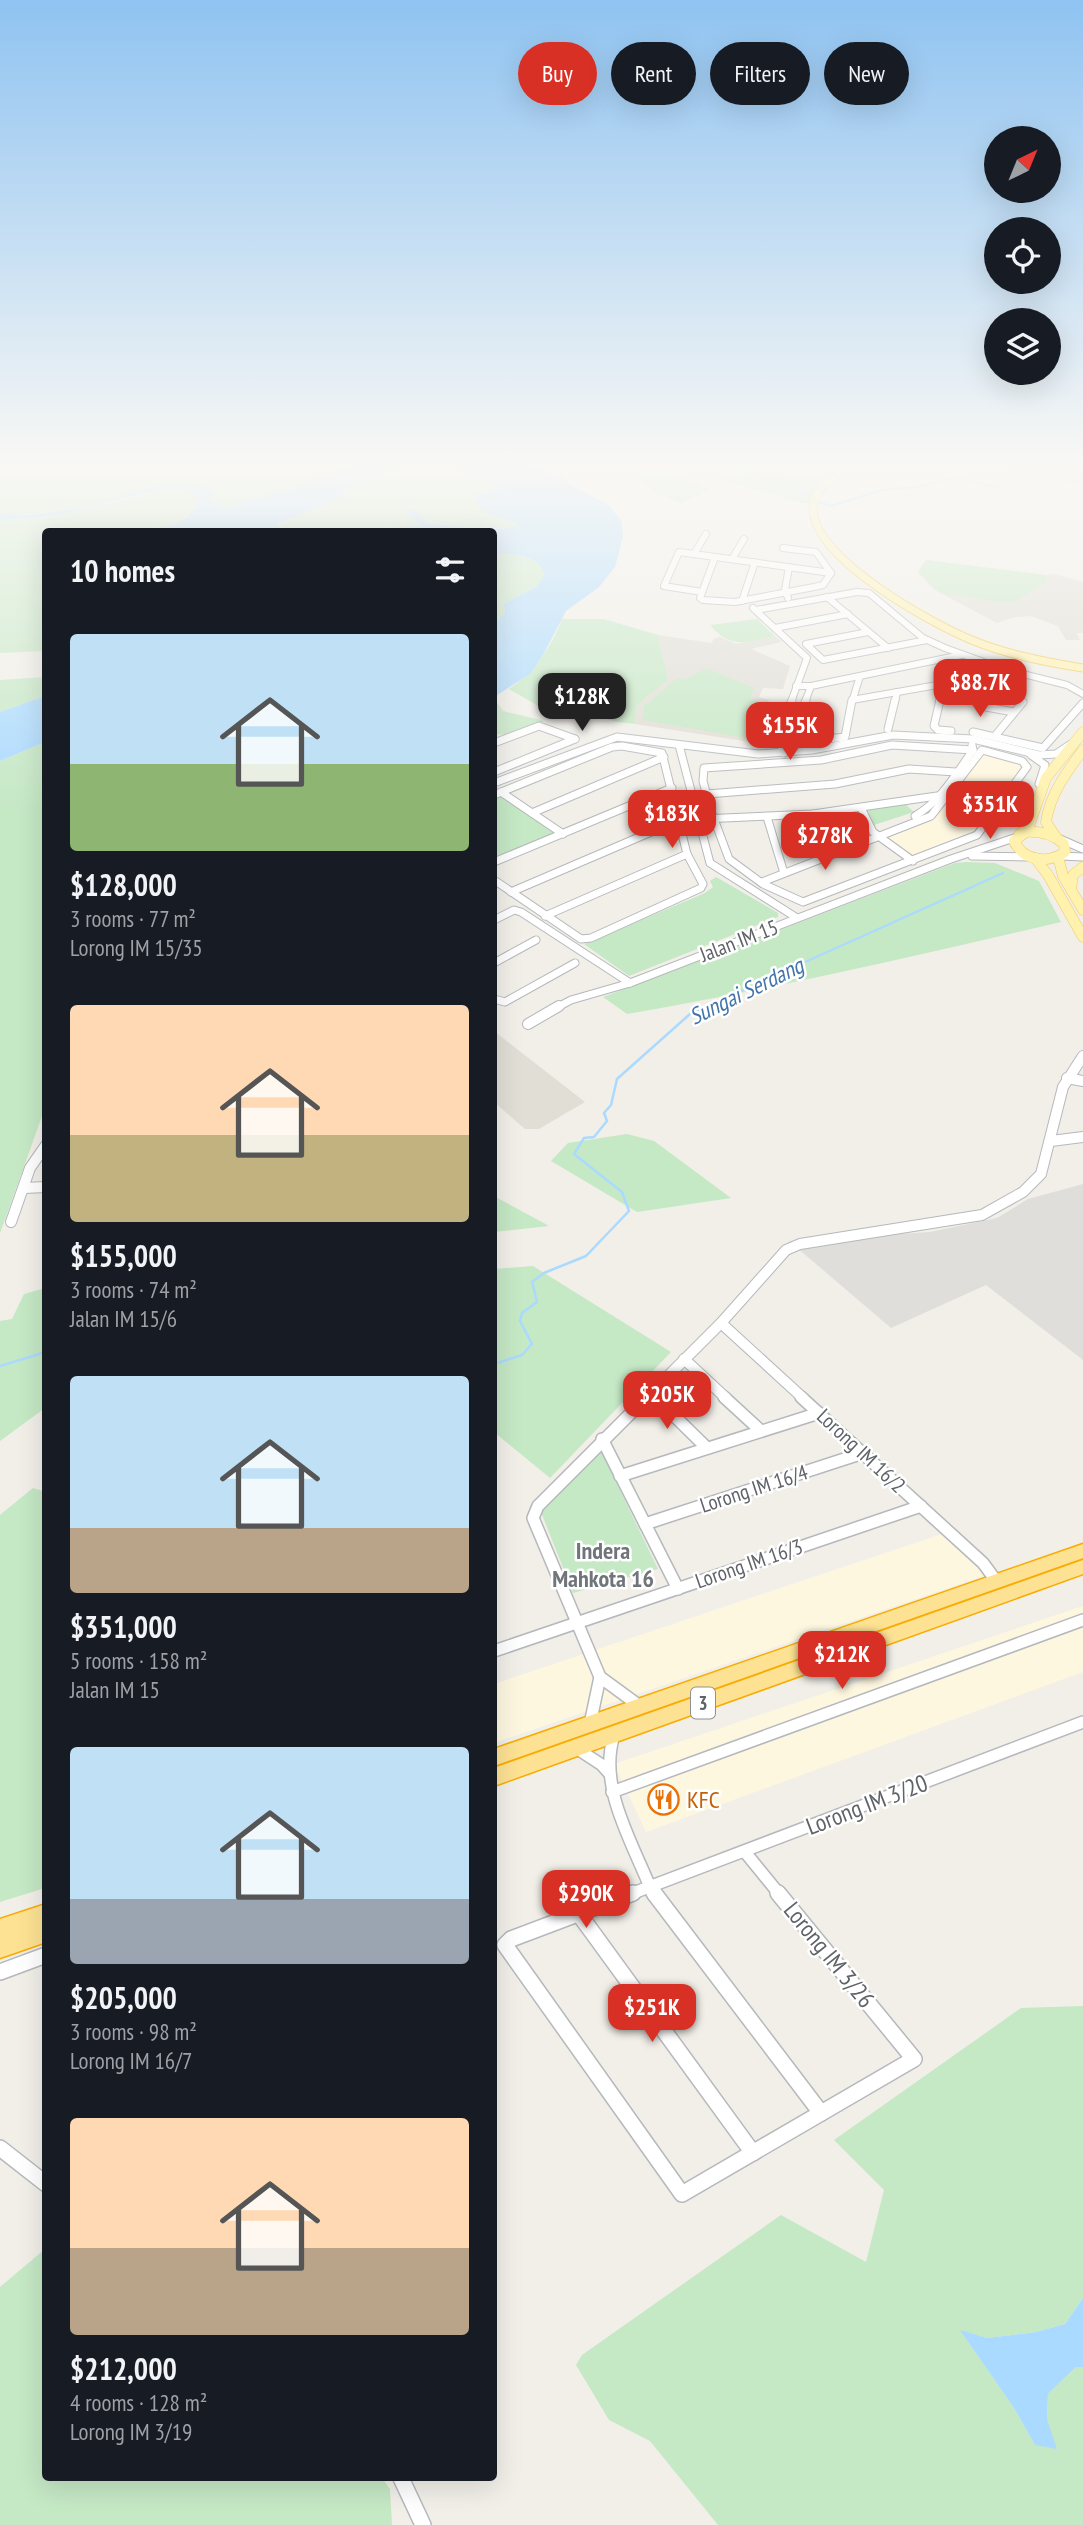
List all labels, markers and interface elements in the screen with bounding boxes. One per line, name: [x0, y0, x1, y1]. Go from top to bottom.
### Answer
chip: Buy: [518, 42, 597, 105]
chip: Rent: [611, 42, 696, 105]
chip: Filters: [710, 42, 810, 105]
chip: New: [824, 42, 909, 105]
north arrow: [984, 126, 1060, 203]
map controls: [984, 126, 1061, 385]
button: locate: [984, 217, 1061, 294]
button: layers: [984, 308, 1061, 385]
text: 10 homes: [70, 551, 175, 590]
icon: filters: [431, 551, 469, 589]
pin: $88.7K: [923, 660, 1037, 719]
text: $88.7K: [950, 667, 1010, 696]
pin: $128K: [533, 674, 631, 733]
icon: home: [207, 679, 333, 805]
text: $128K: [554, 681, 610, 710]
pin: $155K: [741, 702, 839, 762]
text: $155K: [762, 710, 818, 739]
pin: $351K: [941, 782, 1039, 841]
text: $351K: [962, 789, 1018, 818]
pin: $183K: [623, 790, 721, 850]
text: $183K: [644, 798, 700, 827]
pin: $278K: [776, 812, 874, 872]
text: $278K: [797, 820, 853, 849]
text: $128,000: [70, 865, 177, 904]
text: 3 rooms · 77 m²: [70, 904, 196, 933]
street label: Jalan IM 15: [695, 913, 782, 968]
text: Lorong IM 15/35: [70, 933, 203, 962]
water label: Sungai Serdang: [684, 949, 810, 1031]
icon: home: [207, 1050, 333, 1176]
text: $155,000: [70, 1236, 177, 1275]
text: 3 rooms · 74 m²: [70, 1275, 197, 1304]
text: Jalan IM 15/6: [70, 1304, 177, 1333]
pin: $205K: [618, 1372, 716, 1431]
text: $205K: [639, 1379, 695, 1408]
street label: Lorong IM 16/2: [811, 1403, 911, 1499]
icon: home: [207, 1421, 333, 1547]
street label: Lorong IM 16/4: [697, 1458, 812, 1519]
street label: Lorong IM 16/3: [692, 1533, 806, 1594]
district label: Indera Mahkota 16: [552, 1535, 654, 1594]
text: $351,000: [70, 1607, 177, 1646]
pin: $212K: [793, 1632, 891, 1691]
text: $212K: [814, 1639, 870, 1668]
text: 5 rooms · 158 m²: [70, 1646, 207, 1675]
text: Jalan IM 15: [70, 1675, 160, 1704]
road number: 3: [691, 1688, 715, 1718]
street label: Lorong IM 3/20: [802, 1767, 932, 1842]
restaurant icon: KFC: [647, 1783, 681, 1817]
place label: KFC: [687, 1784, 720, 1815]
icon: home: [207, 1792, 333, 1918]
pin: $290K: [537, 1870, 635, 1930]
text: $290K: [558, 1878, 614, 1907]
street label: Lorong IM 3/26: [777, 1895, 882, 2014]
text: $205,000: [70, 1978, 177, 2017]
pin: $251K: [603, 1984, 701, 2044]
text: $251K: [624, 1992, 680, 2021]
text: 3 rooms · 98 m²: [70, 2017, 197, 2046]
text: Lorong IM 16/7: [70, 2046, 192, 2075]
icon: home: [207, 2163, 333, 2289]
text: $212,000: [70, 2349, 177, 2388]
text: 4 rooms · 128 m²: [70, 2388, 207, 2417]
text: Lorong IM 3/19: [70, 2417, 192, 2446]

